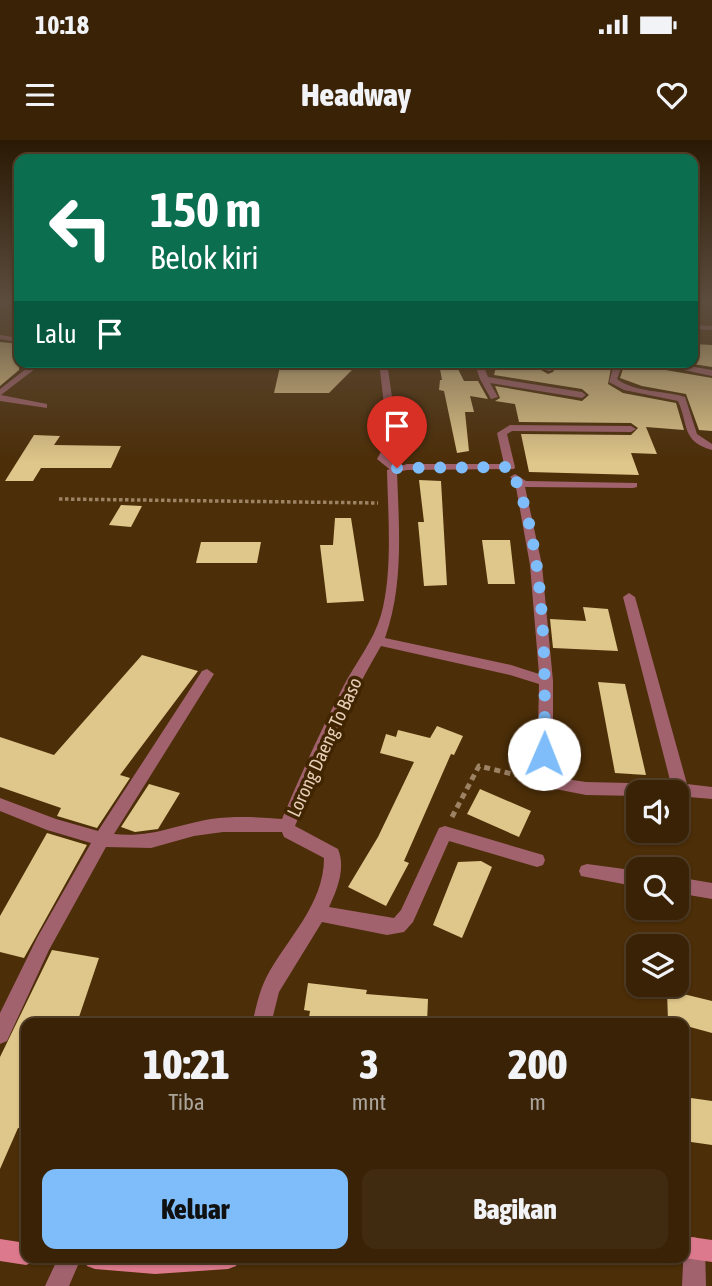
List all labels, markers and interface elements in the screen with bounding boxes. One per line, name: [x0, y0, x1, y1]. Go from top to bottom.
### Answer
text: 10:18: [35, 10, 89, 40]
icon: menu: [21, 76, 59, 114]
text: Headway: [301, 76, 411, 113]
icon: heart: [653, 76, 691, 114]
text: 150 m: [150, 181, 261, 237]
icon: left: [35, 182, 126, 273]
text: Belok kiri: [150, 239, 259, 276]
icon: arrive: [91, 315, 129, 353]
text: Lalu: [35, 319, 77, 349]
pin: [367, 396, 427, 468]
icon: arrive: [378, 407, 416, 445]
street label: Lorong Daeng To Baso: [282, 674, 366, 820]
position arrow: [507, 717, 581, 791]
map controls: [626, 780, 689, 997]
button: sound: [626, 780, 689, 843]
button: search: [626, 857, 689, 920]
button: layers: [626, 934, 689, 997]
text: 10:21: [143, 1040, 230, 1088]
text: 3: [359, 1040, 379, 1088]
text: 200: [508, 1040, 567, 1088]
text: Tiba: [168, 1089, 205, 1115]
text: mnt: [352, 1089, 386, 1115]
text: m: [529, 1089, 546, 1115]
button: Keluar: [42, 1169, 348, 1249]
button: Bagikan: [362, 1169, 668, 1249]

